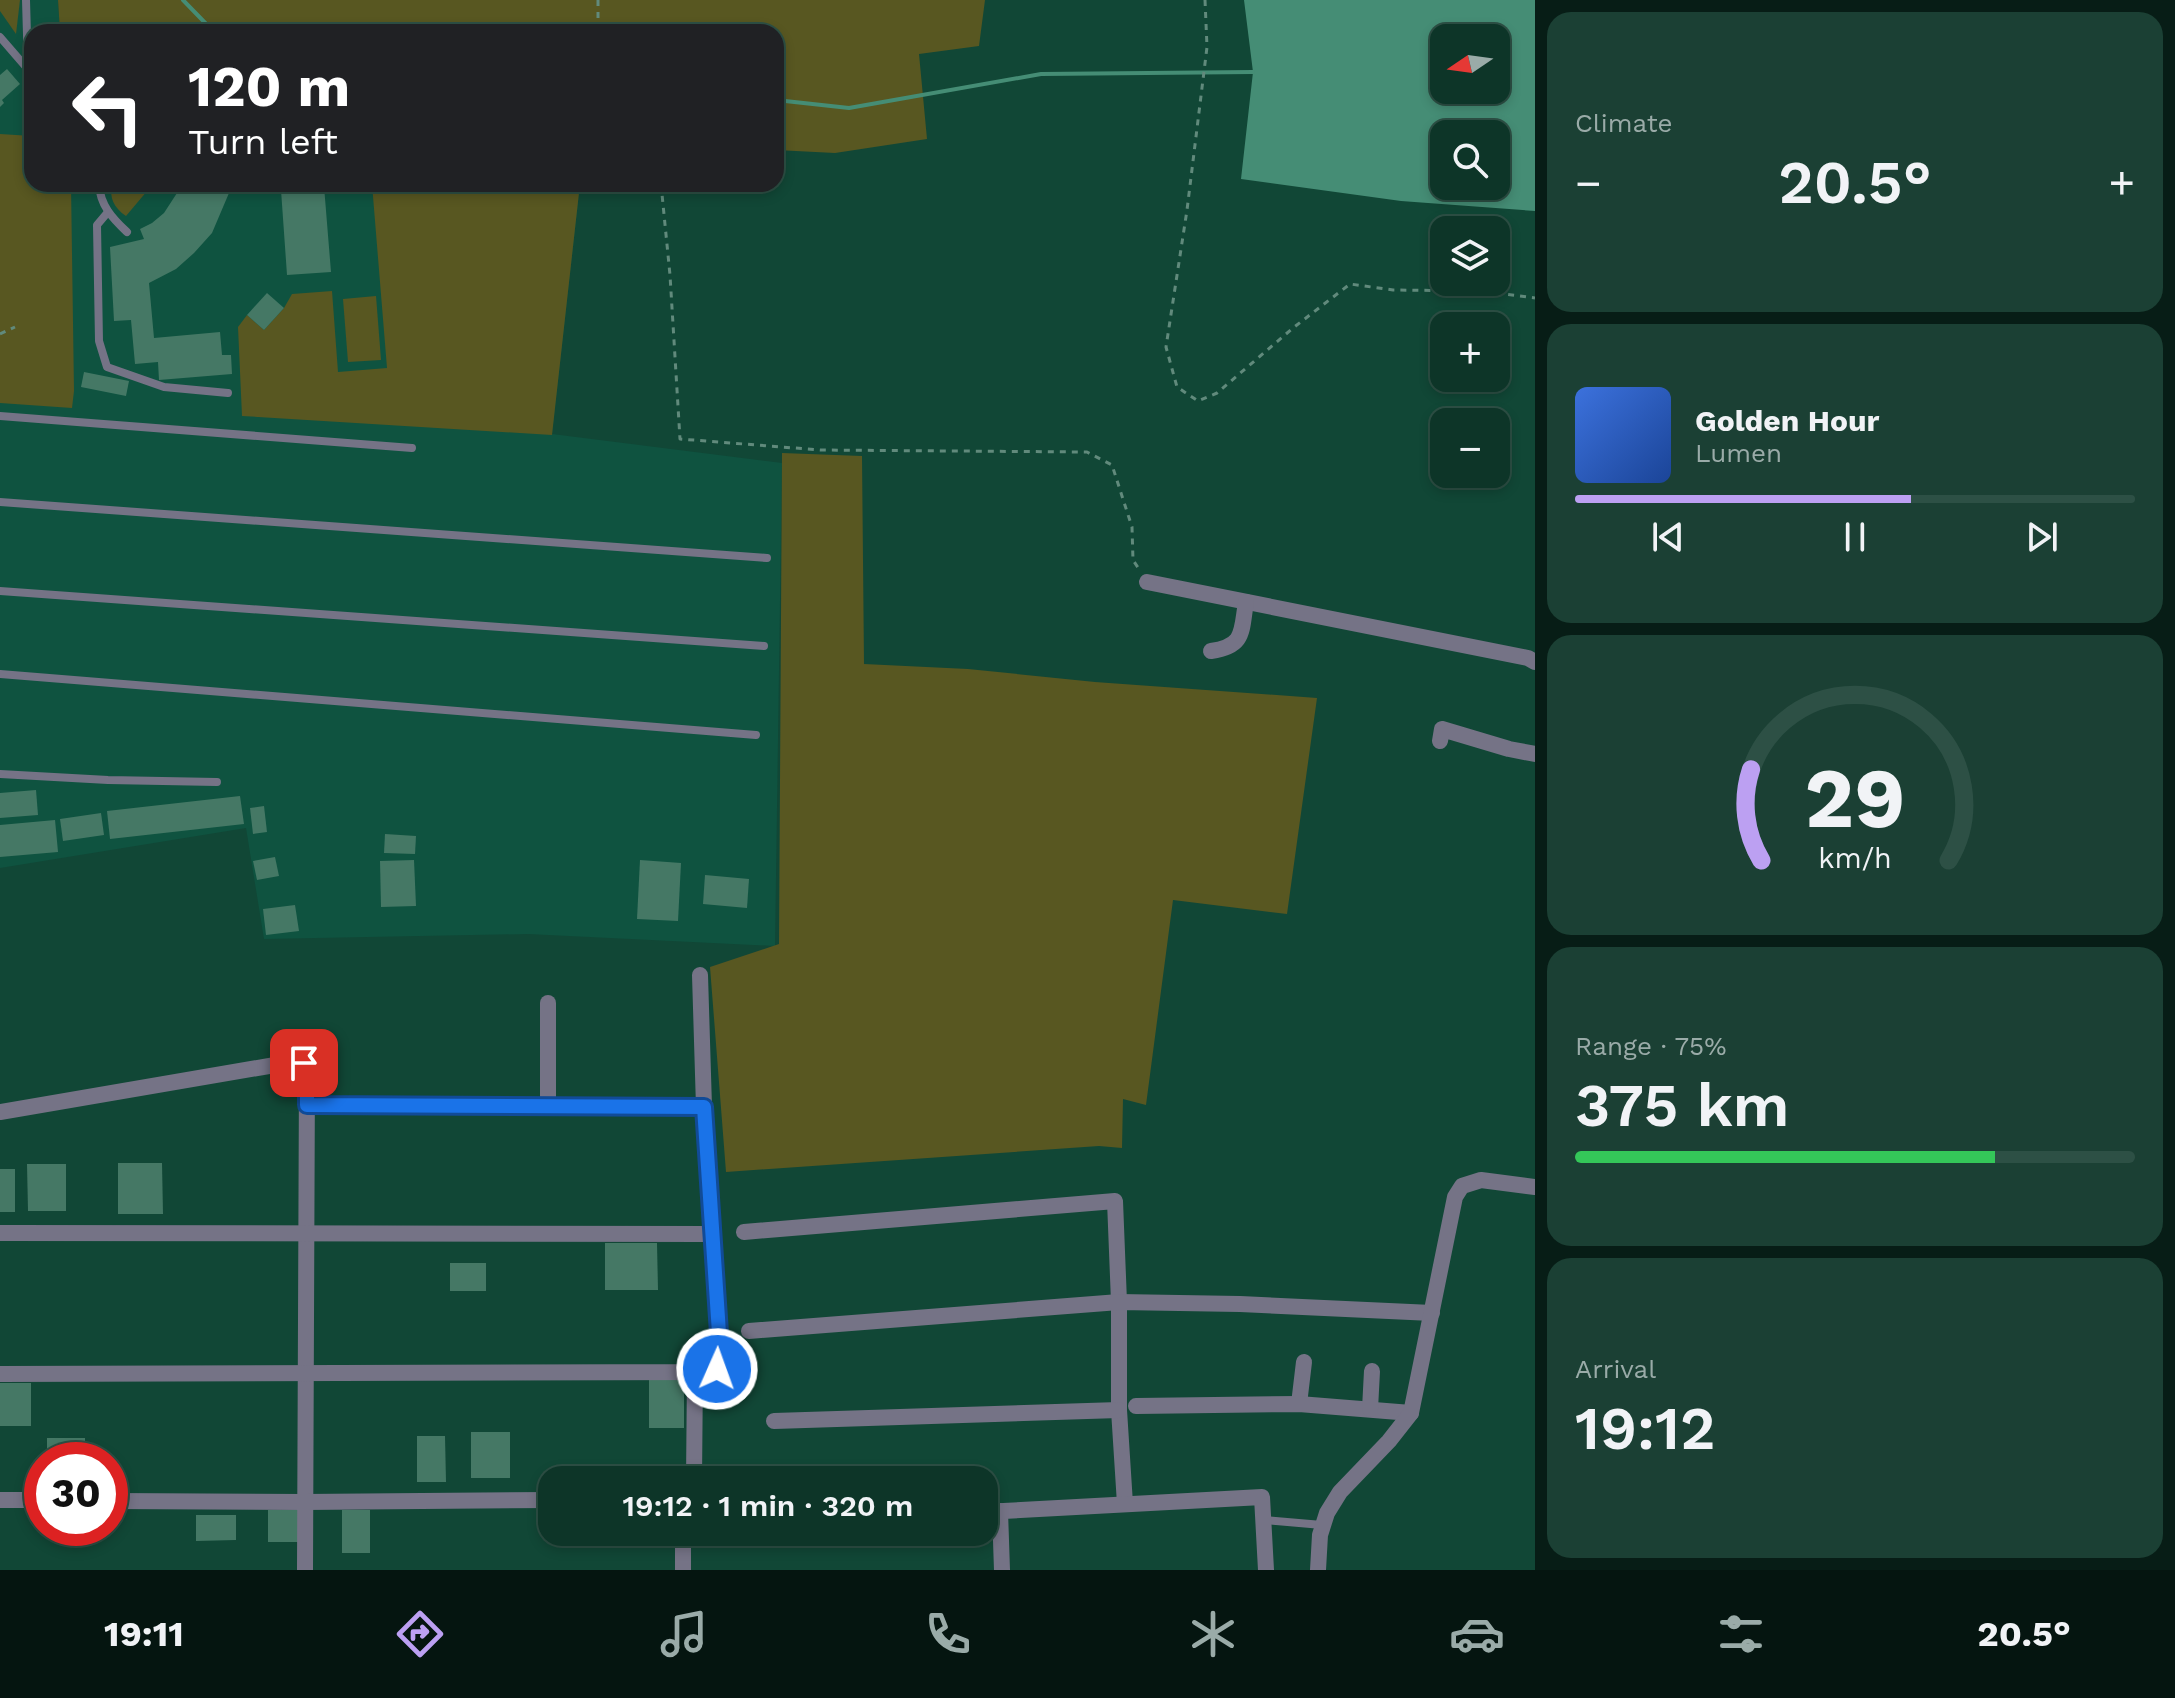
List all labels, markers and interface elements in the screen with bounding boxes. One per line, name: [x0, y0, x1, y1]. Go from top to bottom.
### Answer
north arrow: [1430, 24, 1510, 104]
map controls: [1430, 24, 1510, 488]
text: 120 m: [188, 54, 350, 120]
icon: left: [56, 56, 160, 160]
text: Climate: [1575, 108, 1673, 138]
button: search: [1430, 120, 1510, 200]
text: Turn left: [188, 121, 338, 163]
text: 20.5°: [1778, 147, 1932, 218]
text: −: [1575, 157, 1602, 209]
text: +: [2108, 157, 2135, 209]
button: layers: [1430, 216, 1510, 296]
button: +: [1430, 312, 1510, 392]
text: Golden Hour: [1695, 403, 1879, 438]
button: −: [1430, 408, 1510, 488]
text: Lumen: [1695, 438, 1782, 468]
icon: previous: [1646, 515, 1690, 559]
icon: pause: [1833, 515, 1877, 559]
icon: next: [2020, 515, 2064, 559]
text: 29: [1805, 750, 1905, 847]
text: km/h: [1818, 841, 1892, 875]
pin: [270, 1029, 338, 1097]
text: Range · 75%: [1575, 1031, 1726, 1061]
icon: arrive: [282, 1041, 326, 1085]
text: 375 km: [1575, 1070, 1790, 1141]
position arrow: [675, 1327, 759, 1411]
text: Arrival: [1575, 1354, 1656, 1384]
text: 19:12: [1575, 1393, 1715, 1464]
speed limit sign: 30: [24, 1442, 128, 1546]
text: 19:12 · 1 min · 320 m: [623, 1488, 913, 1523]
icon: directions: [392, 1606, 448, 1662]
icon: music: [656, 1606, 712, 1662]
icon: phone: [920, 1606, 976, 1662]
icon: climate: [1185, 1606, 1241, 1662]
icon: car: [1449, 1606, 1505, 1662]
icon: filters: [1713, 1606, 1769, 1662]
text: 19:11: [104, 1613, 184, 1655]
text: 20.5°: [1977, 1613, 2071, 1655]

